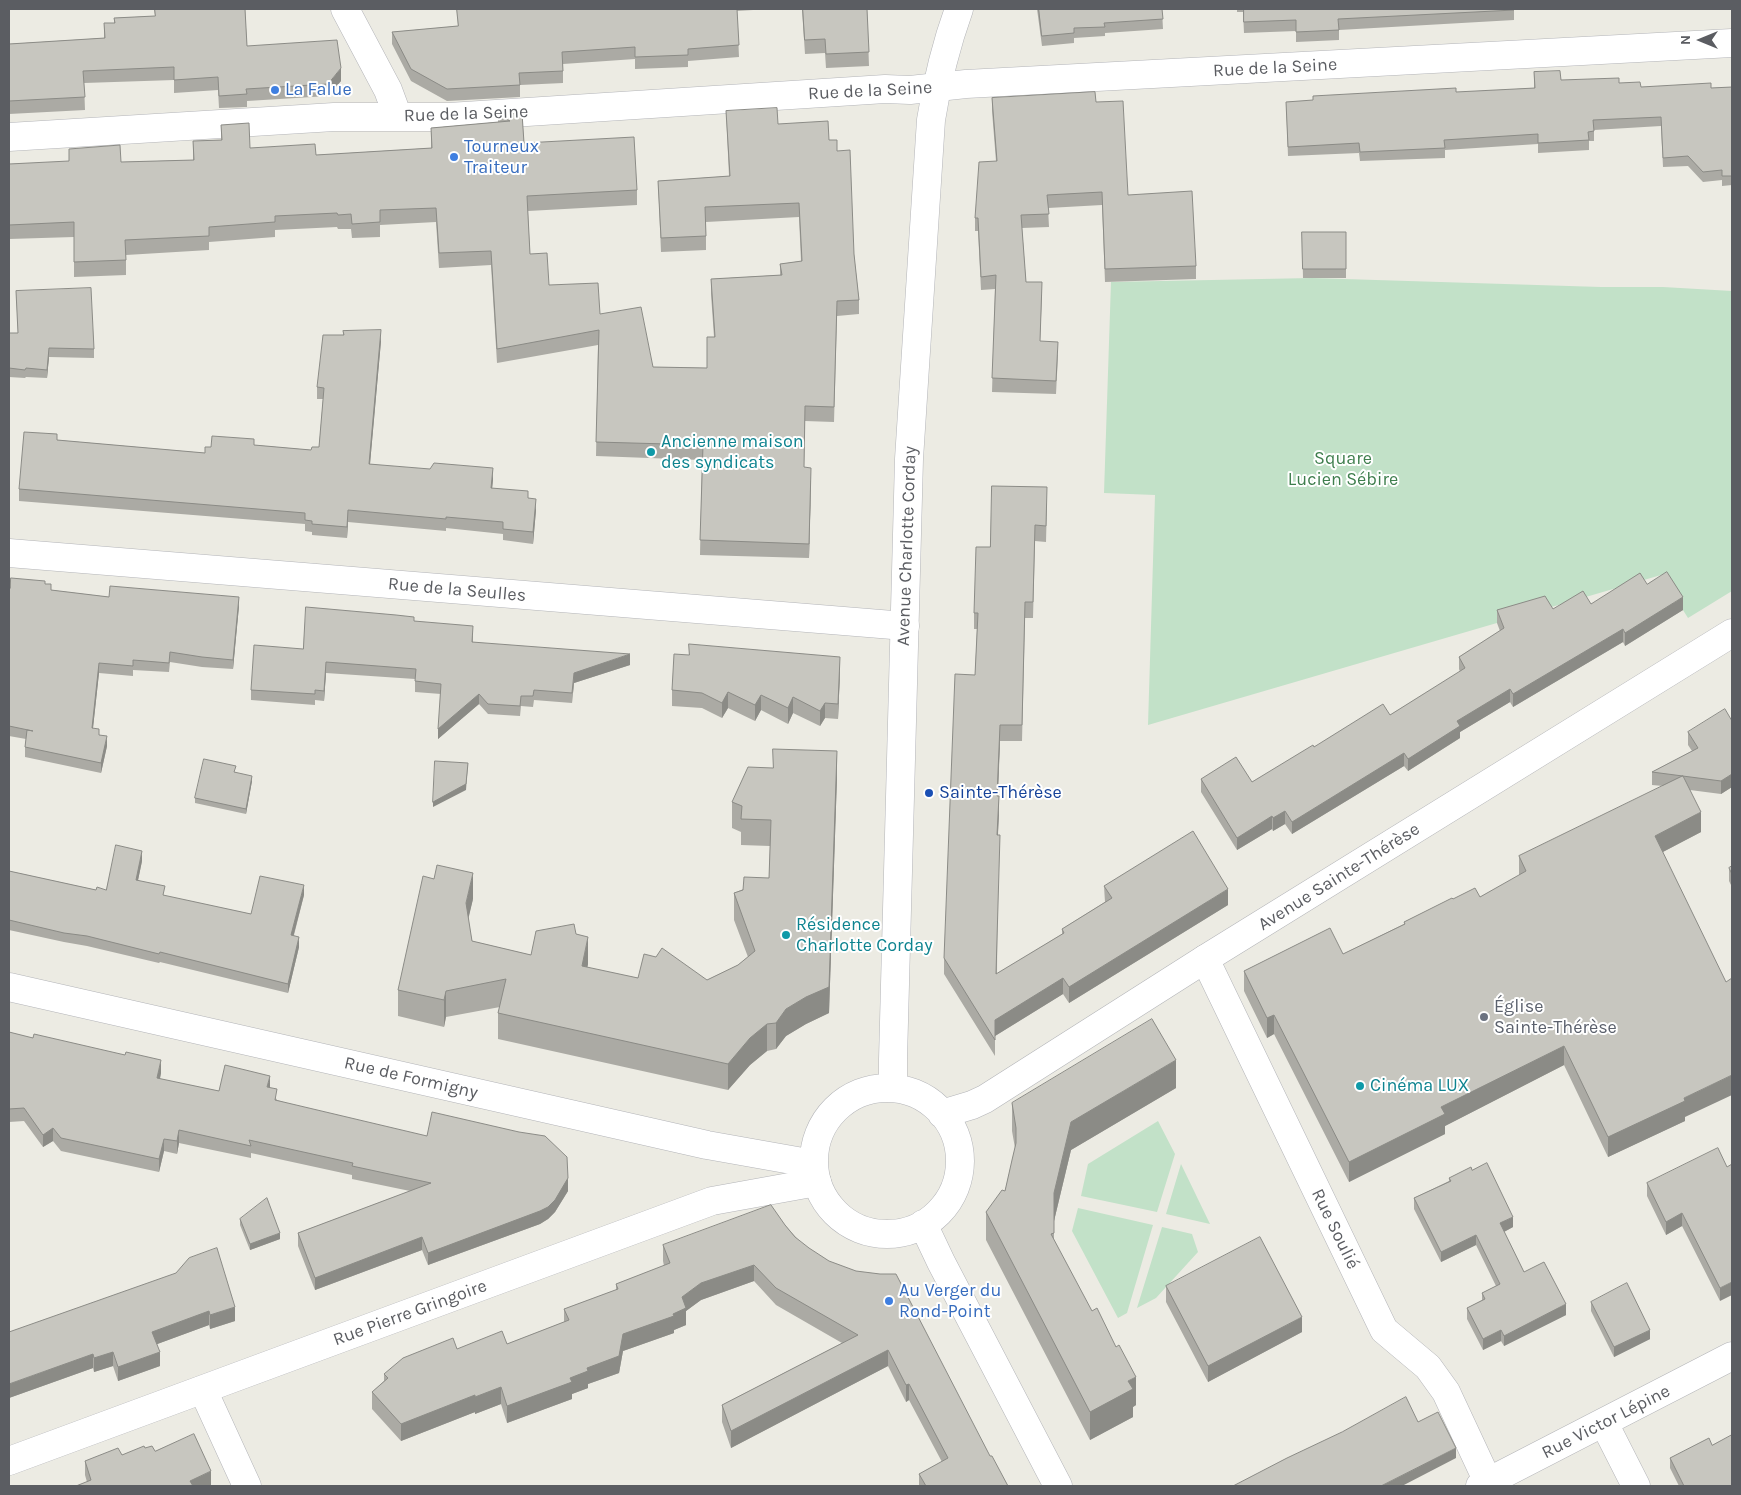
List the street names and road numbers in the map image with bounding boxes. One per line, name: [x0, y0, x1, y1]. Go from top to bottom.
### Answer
street label: Rue de la Seine: [1212, 54, 1338, 82]
street label: Rue de la Seine: [807, 77, 933, 105]
street label: Rue de la Seine: [403, 101, 529, 127]
street label: Avenue Charlotte Corday: [893, 446, 921, 646]
street label: Rue de la Seulles: [387, 573, 527, 607]
street label: Avenue Sainte-Thérèse: [1254, 818, 1424, 936]
street label: Rue de Formigny: [342, 1052, 480, 1104]
street label: Rue Soulié: [1306, 1185, 1364, 1273]
street label: Rue Pierre Gringoire: [330, 1275, 490, 1351]
street label: Rue Victor Lépine: [1538, 1380, 1674, 1464]

